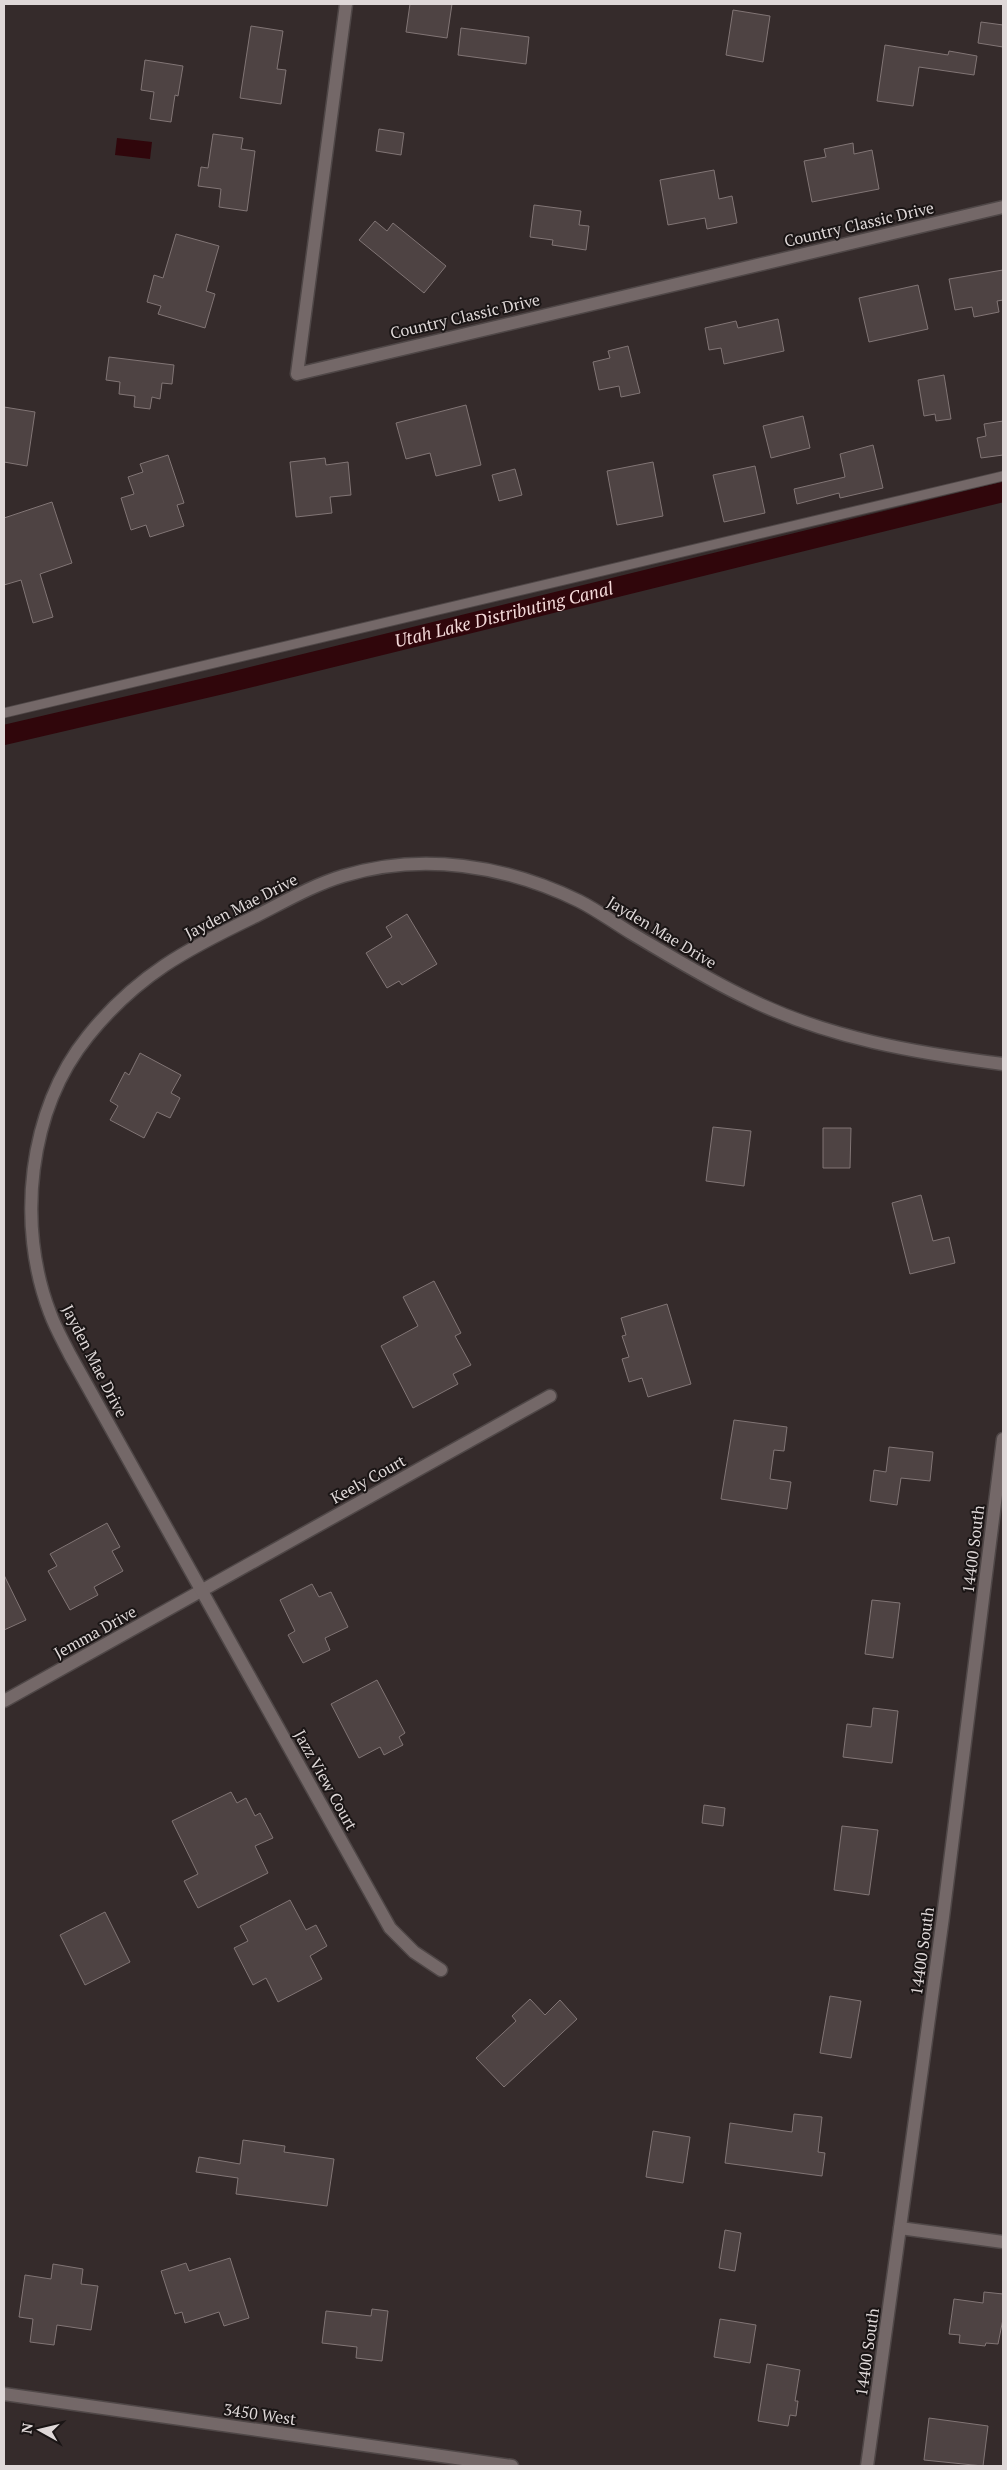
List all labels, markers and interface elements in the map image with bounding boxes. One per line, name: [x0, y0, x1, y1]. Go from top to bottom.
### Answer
street label: Country Classic Drive: [782, 196, 936, 252]
street label: Country Classic Drive: [388, 288, 542, 344]
water label: Utah Lake Distributing Canal: [392, 575, 615, 652]
street label: Jayden Mae Drive: [181, 868, 301, 944]
street label: Jayden Mae Drive: [603, 891, 721, 973]
street label: Jayden Mae Drive: [57, 1301, 133, 1421]
street label: Keely Court: [327, 1449, 409, 1509]
street label: 14400 South: [957, 1503, 989, 1594]
street label: Jemma Drive: [50, 1600, 140, 1664]
street label: Jazz View Court: [289, 1726, 363, 1834]
street label: 14400 South: [905, 1905, 939, 1996]
street label: 14400 South: [850, 2306, 884, 2397]
street label: 3450 West: [222, 2398, 298, 2430]
north arrow: [15, 2405, 65, 2455]
text: N: [16, 2421, 37, 2435]

